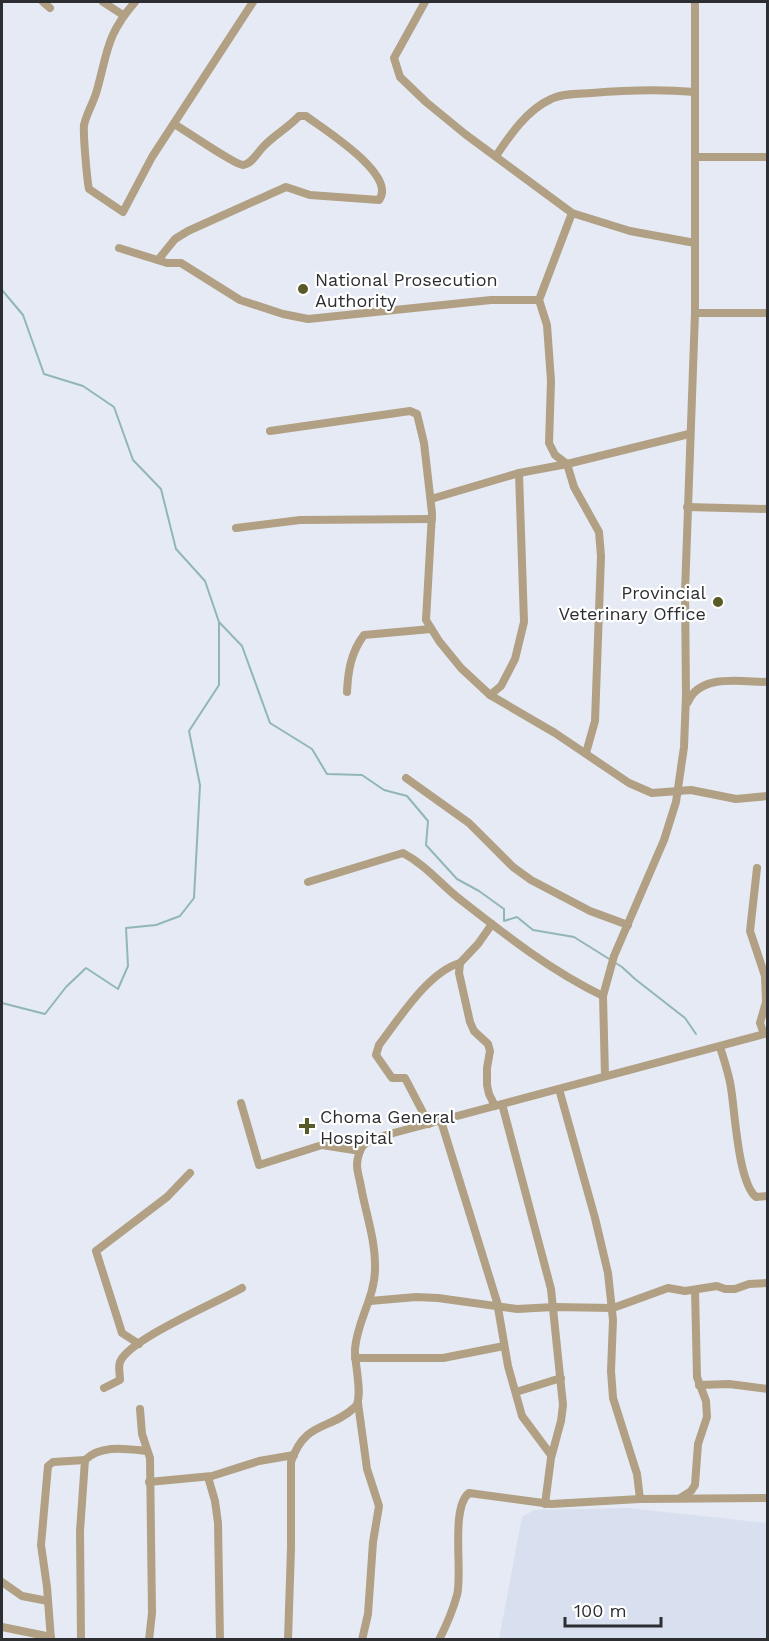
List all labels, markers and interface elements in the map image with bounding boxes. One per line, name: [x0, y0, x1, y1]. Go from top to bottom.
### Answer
place label: National Prosecution Authority: [315, 269, 498, 311]
marker: National Prosecution Authority: [296, 282, 310, 296]
place label: Provincial Veterinary Office: [558, 582, 706, 624]
marker: Provincial Veterinary Office: [711, 595, 725, 609]
place label: Choma General Hospital: [320, 1106, 456, 1148]
marker: Choma General Hospital: [298, 1117, 316, 1135]
scale bar: [565, 1590, 661, 1628]
text: 100 m: [574, 1600, 627, 1621]

